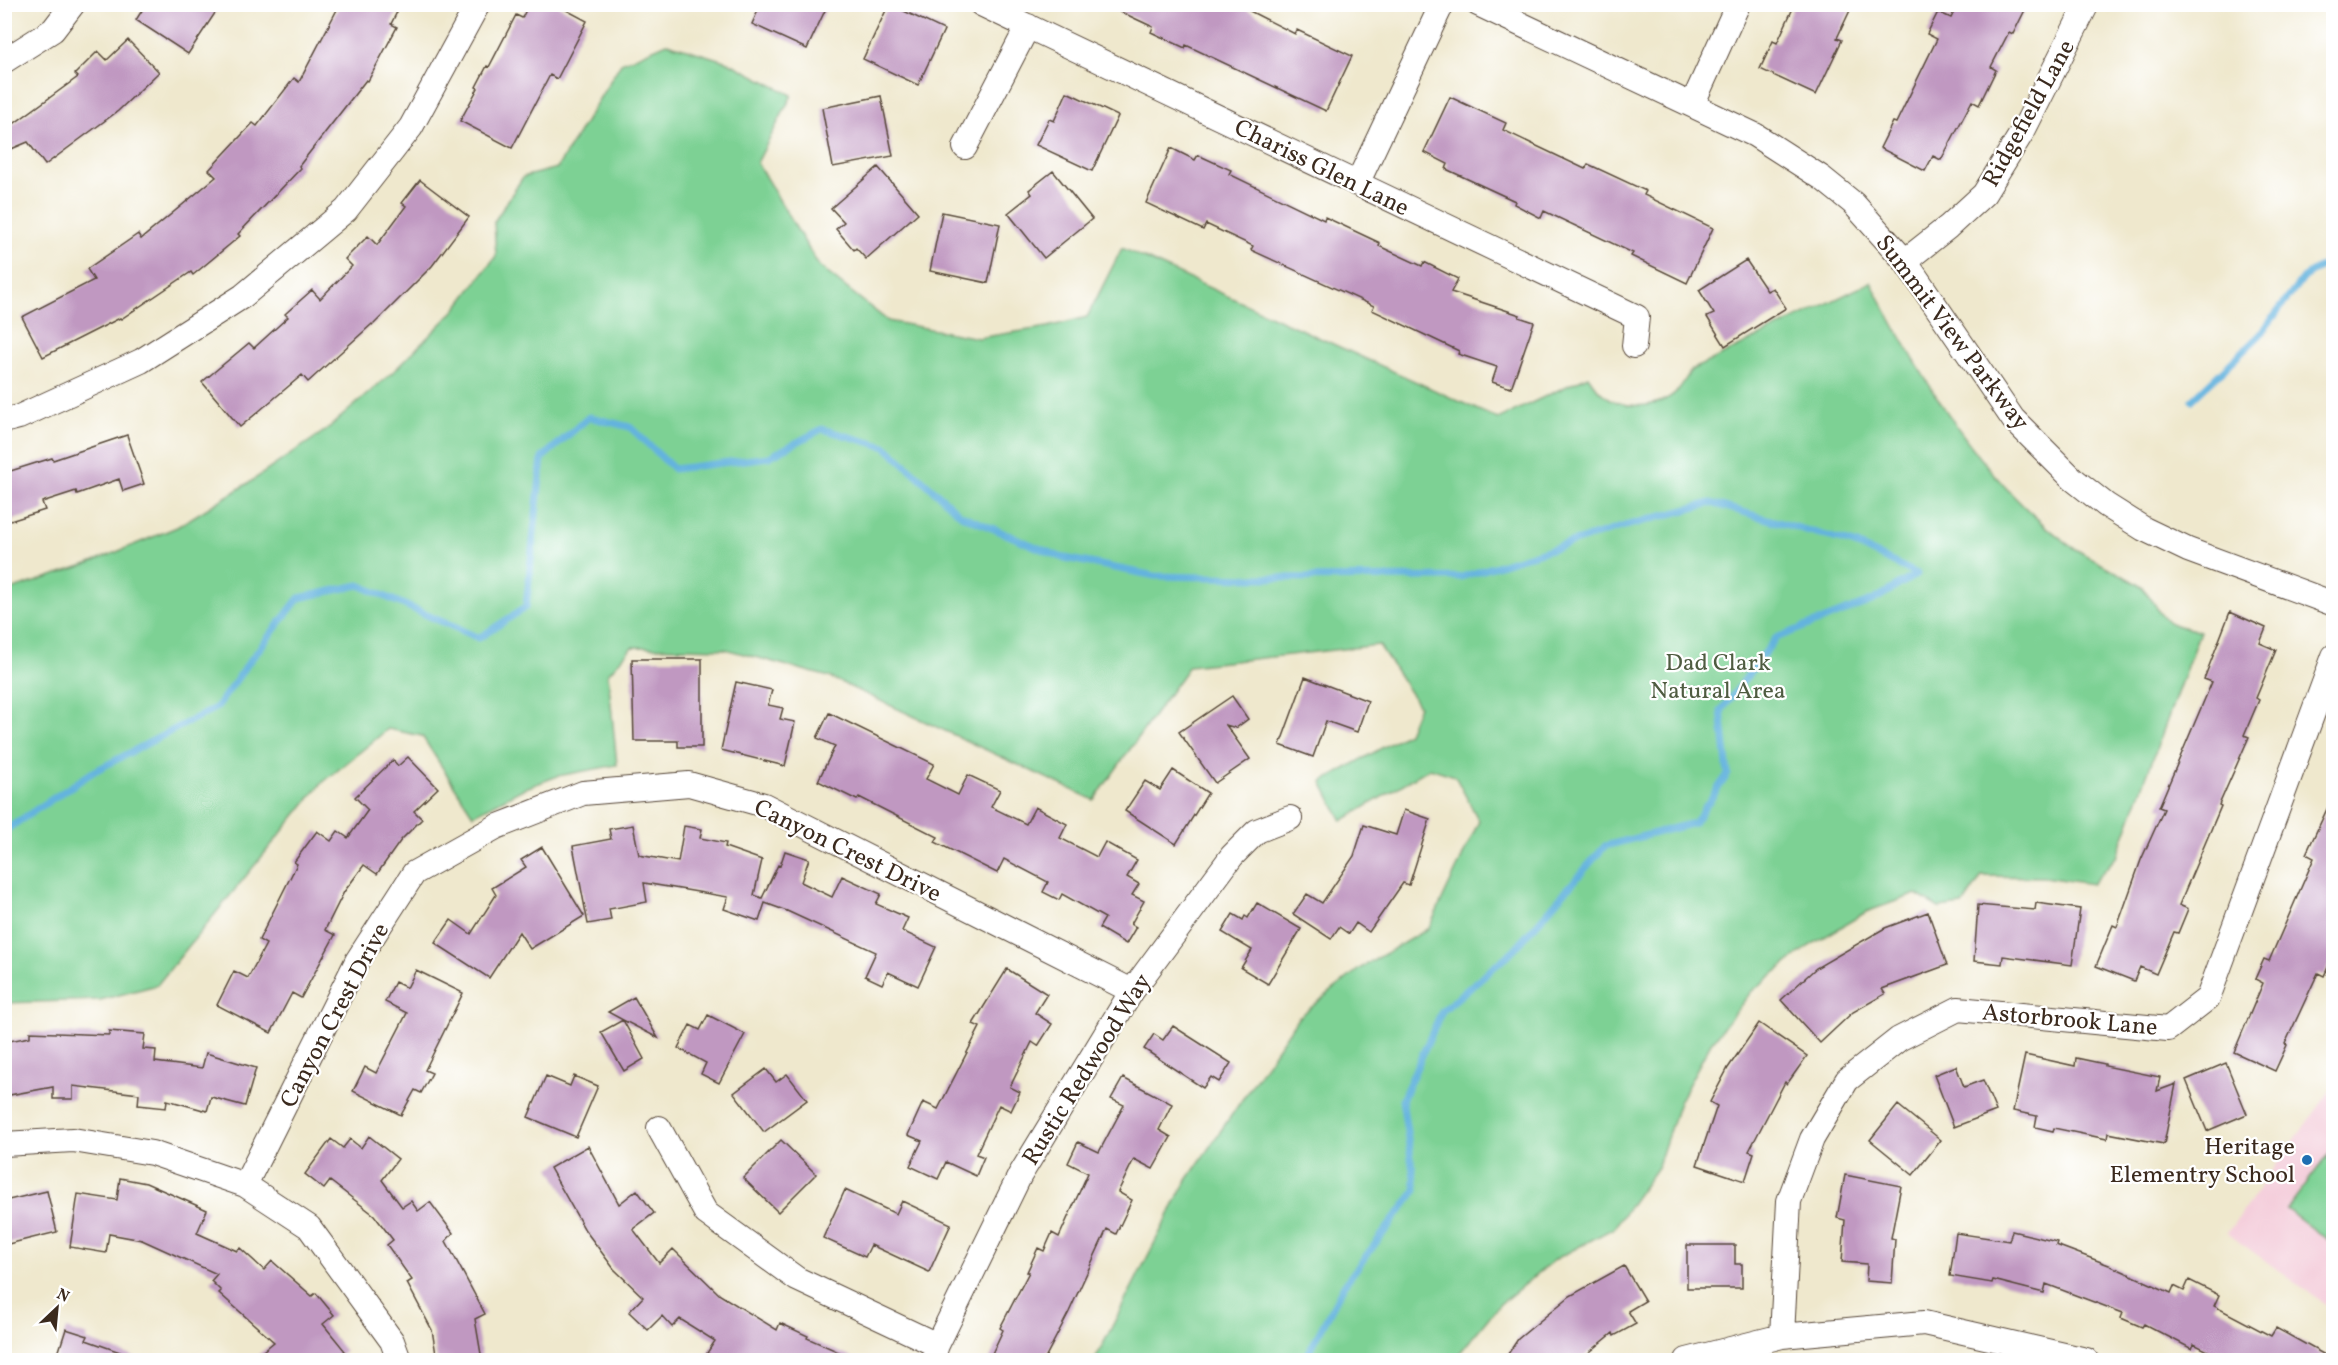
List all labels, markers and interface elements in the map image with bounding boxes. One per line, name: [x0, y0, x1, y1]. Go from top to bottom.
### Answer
street label: Ridgefield Lane: [1975, 34, 2084, 194]
street label: Chariss Glen Lane: [1228, 112, 1414, 226]
street label: Summit View Parkway: [1866, 228, 2036, 438]
park label: Dad Clark Natural Area: [1650, 647, 1786, 709]
street label: Canyon Crest Drive: [748, 792, 947, 912]
street label: Canyon Crest Drive: [273, 918, 399, 1114]
street label: Rustic Redwood Way: [1015, 968, 1161, 1172]
street label: Astorbrook Lane: [1981, 996, 2159, 1046]
place label: Heritage Elementry School: [2109, 1131, 2295, 1193]
marker: Heritage Elementry School: [2300, 1153, 2314, 1167]
north arrow: [27, 1278, 87, 1338]
text: N: [53, 1284, 73, 1309]

